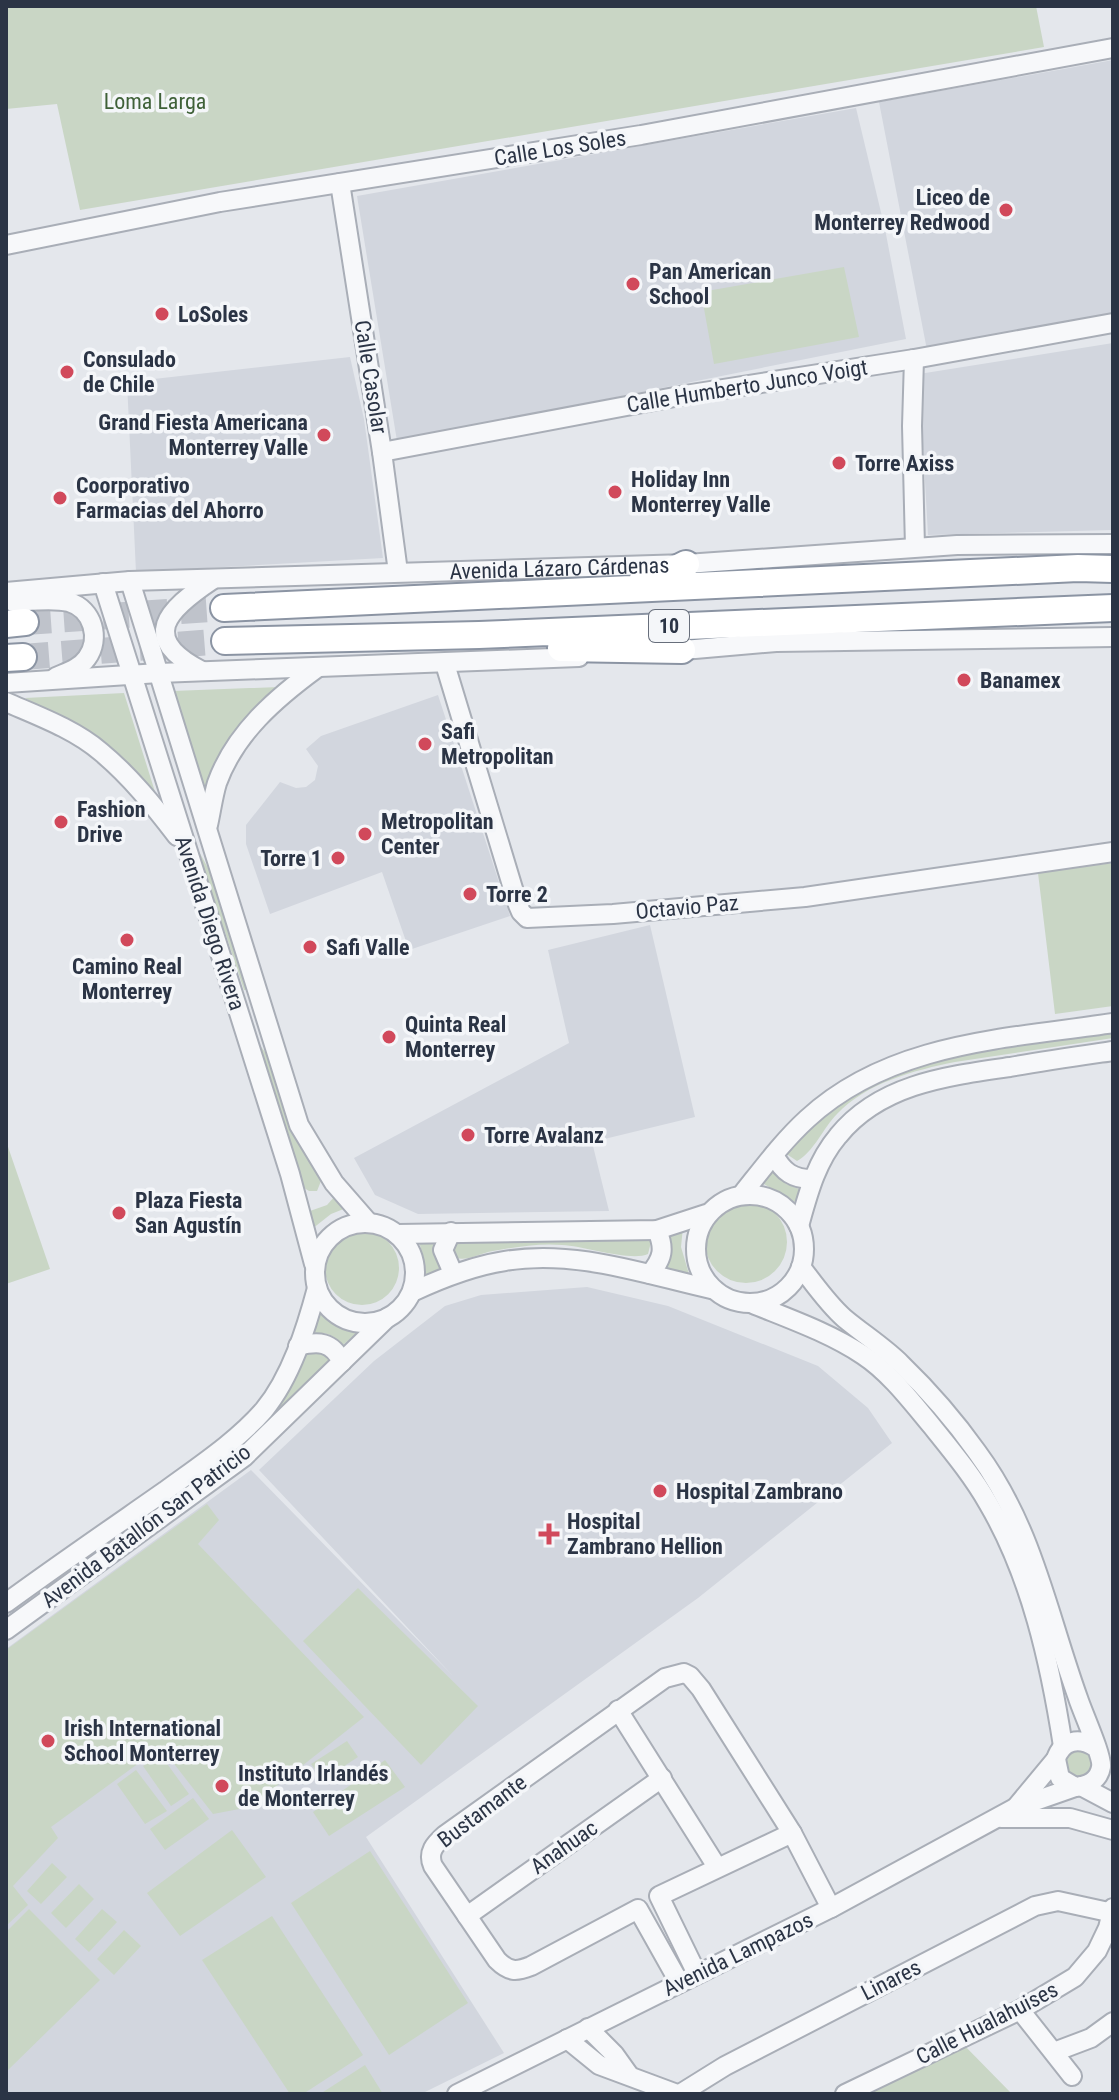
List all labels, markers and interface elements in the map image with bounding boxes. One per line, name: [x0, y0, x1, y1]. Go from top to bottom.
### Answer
park label: Loma Larga: [104, 89, 206, 114]
street label: Calle Los Soles: [492, 125, 628, 171]
place label: Liceo de Monterrey Redwood: [814, 185, 990, 235]
marker: Liceo de Monterrey Redwood: [997, 201, 1015, 219]
place label: Pan American School: [649, 259, 771, 309]
marker: Pan American School: [624, 275, 642, 293]
place label: LoSoles: [178, 302, 248, 327]
marker: LoSoles: [153, 305, 171, 323]
street label: Calle Casolar: [350, 318, 392, 436]
place label: Consulado de Chile: [83, 347, 176, 397]
street label: Calle Humberto Junco Voigt: [625, 355, 869, 417]
marker: Consulado de Chile: [58, 363, 76, 381]
place label: Grand Fiesta Americana Monterrey Valle: [98, 410, 308, 460]
marker: Grand Fiesta Americana Monterrey Valle: [315, 426, 333, 444]
place label: Torre Axiss: [855, 451, 954, 476]
marker: Torre Axiss: [830, 454, 848, 472]
place label: Holiday Inn Monterrey Valle: [631, 467, 771, 517]
place label: Coorporativo Farmacias del Ahorro: [76, 473, 264, 523]
marker: Holiday Inn Monterrey Valle: [606, 483, 624, 501]
marker: Coorporativo Farmacias del Ahorro: [51, 489, 69, 507]
street label: Avenida Lázaro Cárdenas: [449, 552, 670, 584]
road number: 10: [649, 610, 689, 642]
place label: Banamex: [980, 668, 1061, 693]
marker: Banamex: [955, 671, 973, 689]
place label: Safi Metropolitan: [441, 719, 554, 769]
marker: Safi Metropolitan: [416, 735, 434, 753]
place label: Fashion Drive: [77, 797, 146, 847]
place label: Metropolitan Center: [381, 809, 494, 859]
marker: Fashion Drive: [52, 813, 70, 831]
marker: Metropolitan Center: [356, 825, 374, 843]
street label: Avenida Diego Rivera: [170, 833, 250, 1013]
place label: Torre 1: [260, 846, 322, 871]
marker: Torre 1: [329, 849, 347, 867]
place label: Torre 2: [486, 882, 548, 907]
marker: Torre 2: [461, 885, 479, 903]
street label: Octavio Paz: [635, 890, 739, 924]
marker: Camino Real Monterrey: [118, 931, 136, 949]
place label: Safi Valle: [326, 935, 410, 960]
marker: Safi Valle: [301, 938, 319, 956]
place label: Camino Real Monterrey: [72, 954, 182, 1004]
place label: Quinta Real Monterrey: [405, 1012, 506, 1062]
marker: Quinta Real Monterrey: [380, 1028, 398, 1046]
place label: Torre Avalanz: [484, 1123, 604, 1148]
marker: Torre Avalanz: [459, 1126, 477, 1144]
place label: Plaza Fiesta San Agustín: [135, 1188, 242, 1238]
marker: Plaza Fiesta San Agustín: [110, 1204, 128, 1222]
street label: Avenida Batallón San Patricio: [37, 1439, 255, 1613]
place label: Hospital Zambrano: [676, 1479, 843, 1504]
marker: Hospital Zambrano: [651, 1482, 669, 1500]
place label: Hospital Zambrano Hellion: [567, 1509, 723, 1559]
marker: Hospital Zambrano Hellion: [538, 1523, 560, 1545]
place label: Irish International School Monterrey: [64, 1716, 221, 1766]
marker: Irish International School Monterrey: [39, 1732, 57, 1750]
place label: Instituto Irlandés de Monterrey: [238, 1761, 388, 1811]
street label: Bustamante: [433, 1770, 531, 1852]
marker: Instituto Irlandés de Monterrey: [213, 1777, 231, 1795]
street label: Anahuac: [526, 1815, 602, 1879]
street label: Avenida Lampazos: [659, 1907, 817, 2001]
street label: Linares: [857, 1954, 925, 2006]
street label: Calle Hualahuises: [912, 1977, 1062, 2069]

